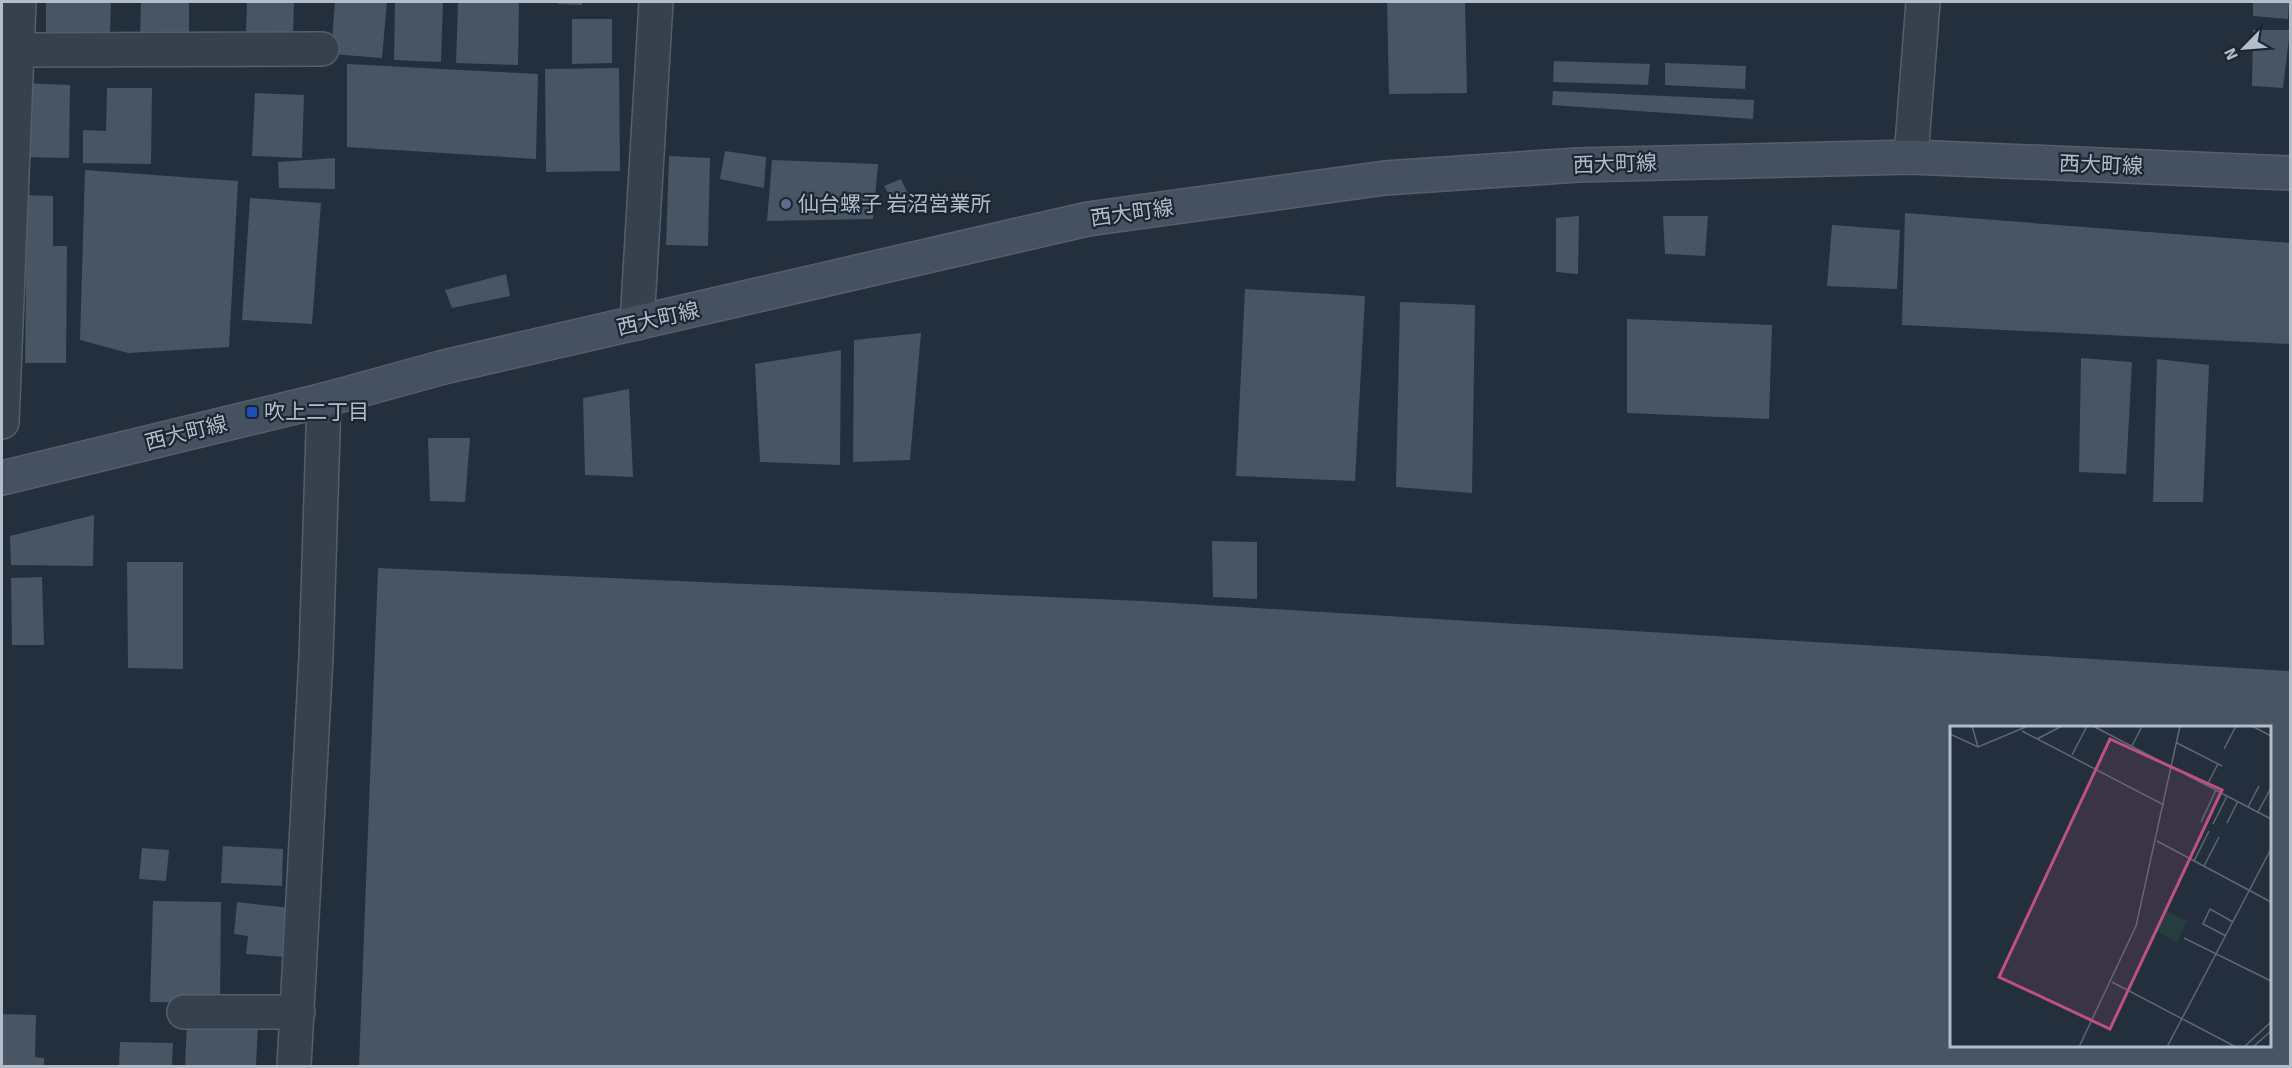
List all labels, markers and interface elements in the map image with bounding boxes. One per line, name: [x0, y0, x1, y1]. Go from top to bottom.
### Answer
north arrow: [2214, 18, 2274, 78]
text: N: [2220, 45, 2243, 63]
street label: 西大町線: [1573, 150, 1657, 178]
street label: 西大町線: [2059, 151, 2143, 179]
place label: 仙台螺子 岩沼営業所: [798, 191, 992, 217]
street label: 西大町線: [1089, 194, 1175, 232]
marker: 仙台螺子 岩沼営業所: [779, 197, 793, 211]
street label: 西大町線: [614, 297, 702, 341]
place label: 吹上二丁目: [264, 399, 369, 425]
marker: 吹上二丁目: [245, 405, 259, 419]
street label: 西大町線: [142, 410, 230, 456]
inset map: [1950, 726, 2271, 1047]

